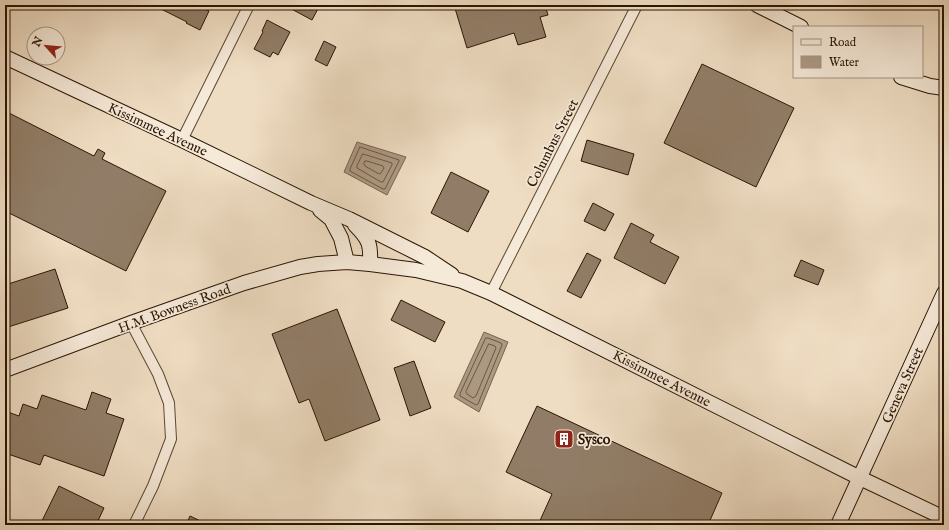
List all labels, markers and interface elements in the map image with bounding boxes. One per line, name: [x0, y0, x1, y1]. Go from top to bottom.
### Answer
north arrow: [26, 26, 66, 66]
legend: [793, 26, 923, 78]
text: N: [29, 34, 47, 50]
text: Road: [829, 35, 857, 50]
text: Water: [829, 55, 860, 70]
street label: Columbus Street: [523, 96, 583, 191]
street label: Kissimmee Avenue: [105, 99, 211, 161]
street label: H.M. Bowness Road: [116, 280, 234, 338]
street label: Geneva Street: [878, 344, 928, 426]
street label: Kissimmee Avenue: [609, 346, 714, 412]
building icon: Sysco: [553, 428, 575, 450]
place label: Sysco: [578, 431, 611, 449]

